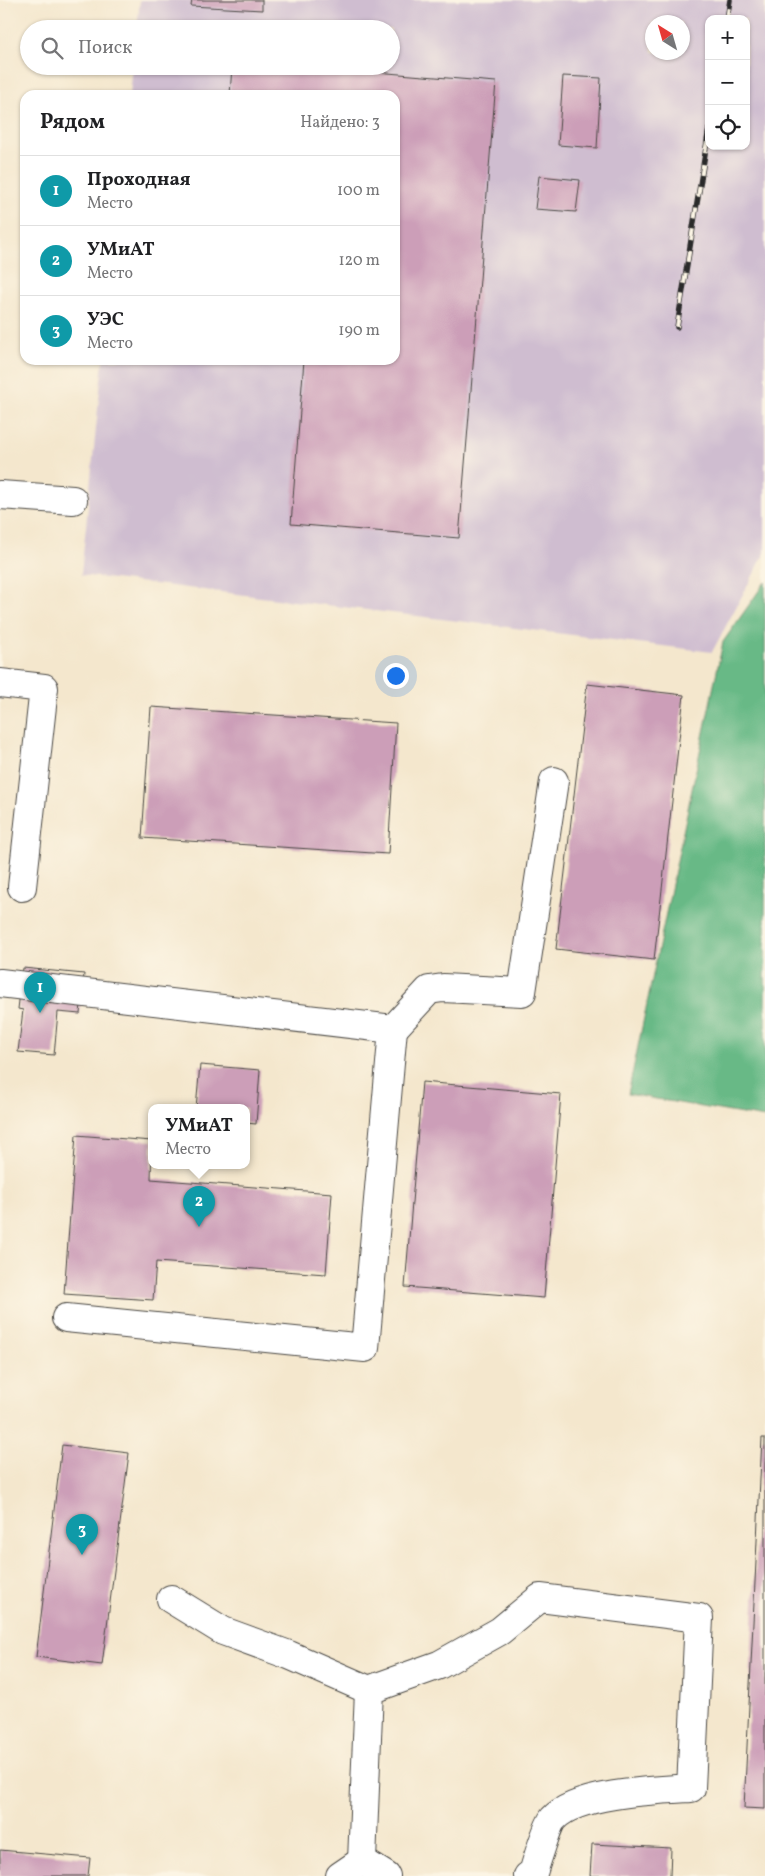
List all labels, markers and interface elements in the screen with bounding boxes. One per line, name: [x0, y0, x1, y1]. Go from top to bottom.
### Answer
north arrow: [645, 15, 690, 60]
map controls: [705, 15, 750, 150]
button: +: [705, 15, 750, 60]
search box: [20, 20, 400, 75]
icon: search: [38, 34, 66, 62]
text: Поиск: [78, 35, 132, 61]
button: −: [705, 60, 750, 105]
button: locate: [705, 105, 750, 150]
text: Рядом: [40, 108, 105, 137]
text: Найдено: 3: [300, 112, 380, 134]
text: Проходная: [87, 167, 191, 193]
text: 1: [53, 180, 59, 202]
text: 100 m: [337, 180, 380, 202]
text: Место: [87, 193, 133, 215]
text: УМиАТ: [87, 237, 155, 263]
text: 2: [52, 250, 60, 272]
text: 120 m: [338, 250, 380, 272]
text: Место: [87, 263, 133, 285]
text: УЭС: [87, 307, 124, 333]
text: 3: [52, 320, 60, 342]
text: 190 m: [338, 320, 380, 342]
text: Место: [87, 333, 133, 355]
your location: [383, 663, 409, 689]
pin: 1: [24, 972, 56, 1013]
popup: [148, 1104, 250, 1169]
text: УМиАТ: [165, 1113, 233, 1139]
text: Место: [165, 1139, 211, 1161]
pin: 2: [183, 1186, 215, 1227]
pin: 3: [66, 1514, 98, 1555]

